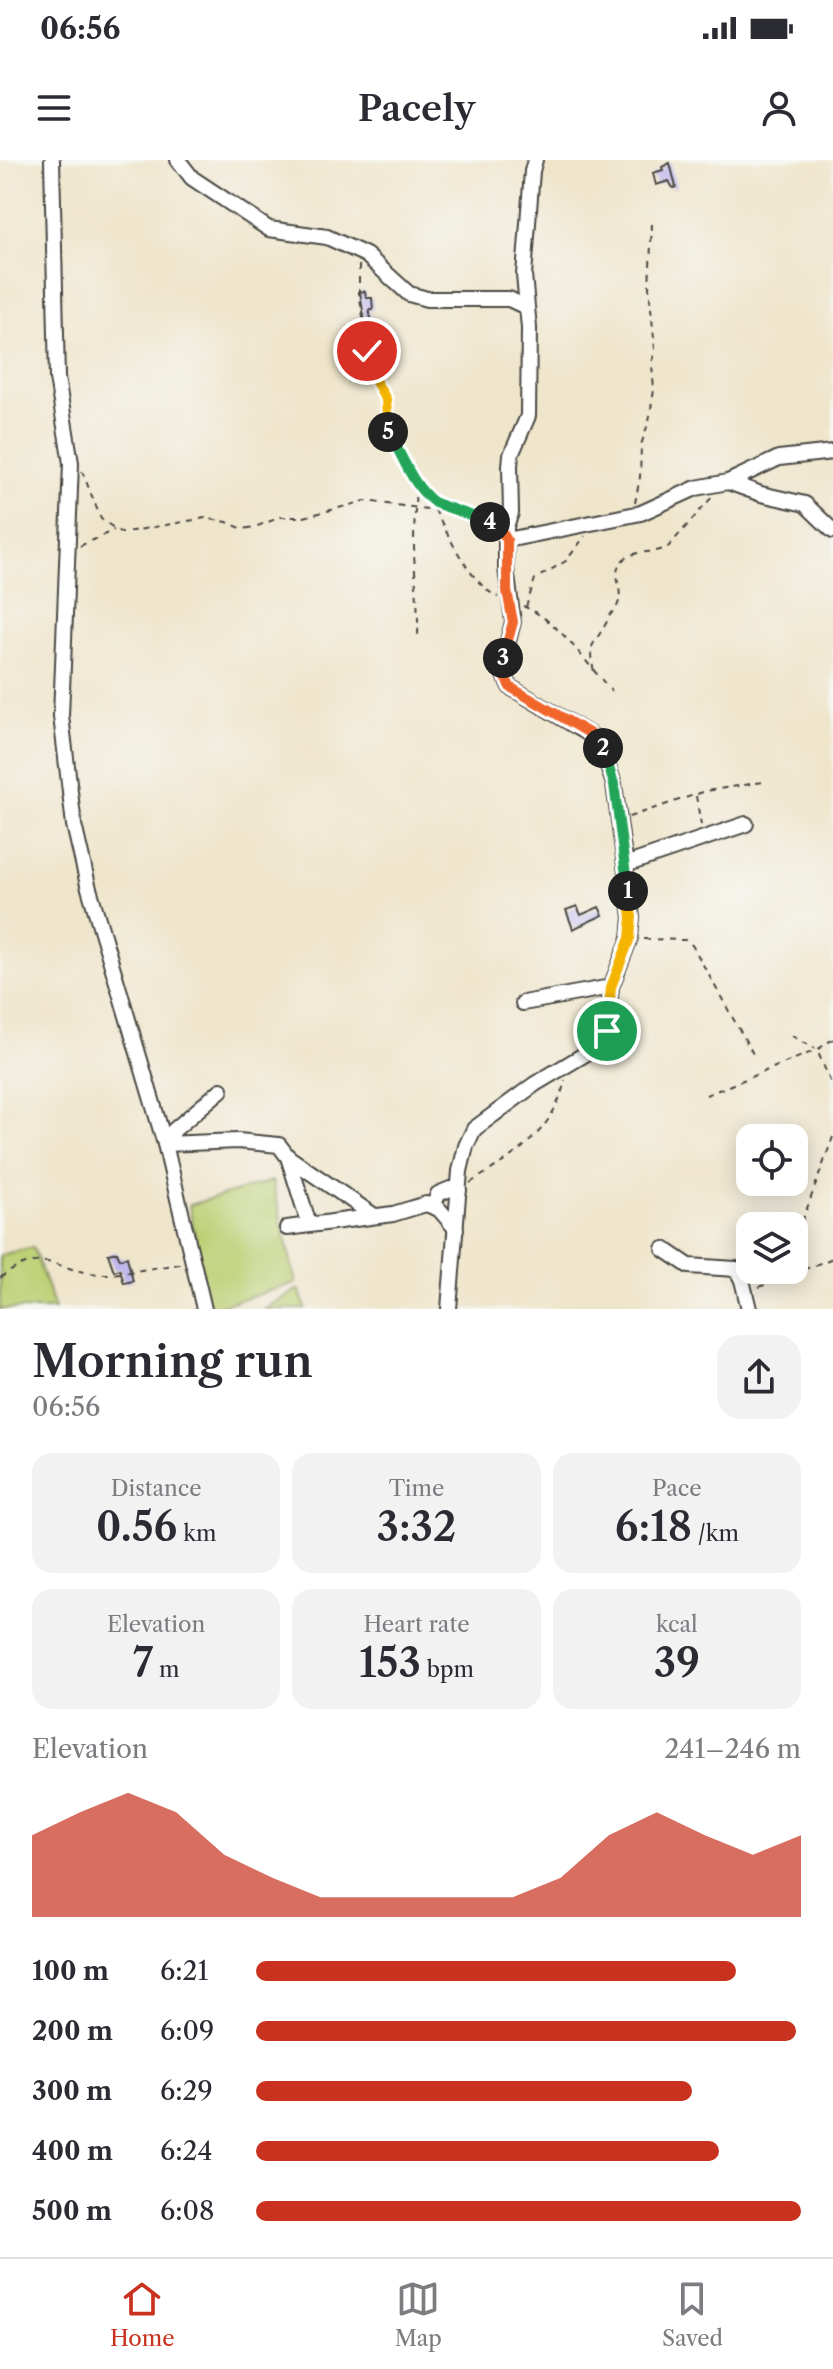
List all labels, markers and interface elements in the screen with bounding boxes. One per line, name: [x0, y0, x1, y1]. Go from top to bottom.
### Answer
text: 06:56: [40, 10, 120, 47]
icon: menu: [32, 86, 76, 130]
text: Pacely: [358, 86, 475, 130]
icon: person: [757, 86, 801, 130]
pin: [333, 317, 401, 385]
icon: check: [345, 329, 389, 373]
pin: 5: [368, 412, 408, 452]
text: 5: [382, 418, 394, 445]
pin: 4: [470, 502, 510, 542]
text: 4: [483, 508, 497, 535]
pin: 3: [483, 638, 523, 678]
text: 3: [497, 644, 509, 671]
pin: 2: [583, 728, 623, 768]
text: 2: [597, 734, 610, 761]
pin: 1: [608, 871, 648, 911]
text: 1: [623, 877, 633, 904]
pin: [573, 997, 641, 1065]
icon: arrive: [585, 1009, 629, 1053]
map controls: [736, 1124, 808, 1284]
button: locate: [736, 1124, 808, 1196]
button: layers: [736, 1212, 808, 1284]
text: Morning run: [32, 1334, 313, 1388]
button: share: [717, 1335, 801, 1419]
text: 06:56: [32, 1391, 100, 1423]
text: Distance: [111, 1475, 202, 1502]
text: Time: [389, 1475, 444, 1502]
text: Pace: [652, 1475, 702, 1502]
text: 0.56: [96, 1502, 177, 1551]
text: 3:32: [377, 1502, 456, 1551]
text: 6:18: [615, 1502, 692, 1551]
text: km: [177, 1520, 216, 1547]
text: /km: [692, 1520, 739, 1547]
text: Elevation: [107, 1611, 205, 1638]
text: Heart rate: [363, 1611, 470, 1638]
text: kcal: [656, 1611, 698, 1638]
text: 7: [133, 1638, 153, 1687]
text: 153: [359, 1638, 421, 1687]
text: 39: [654, 1638, 700, 1687]
text: m: [153, 1656, 180, 1683]
text: bpm: [421, 1656, 474, 1683]
text: Elevation: [32, 1733, 148, 1765]
text: 241–246 m: [664, 1733, 801, 1765]
text: 100 m: [32, 1955, 109, 1987]
text: 6:21: [160, 1955, 208, 1987]
text: 200 m: [32, 2015, 113, 2047]
text: 6:09: [160, 2015, 214, 2047]
text: 300 m: [32, 2075, 112, 2107]
text: 6:29: [160, 2075, 213, 2107]
text: 400 m: [32, 2135, 113, 2167]
text: 6:24: [160, 2135, 213, 2167]
text: 500 m: [32, 2195, 112, 2227]
text: 6:08: [160, 2195, 214, 2227]
tab: Home: [110, 2277, 175, 2352]
tab: Map: [395, 2277, 442, 2352]
tab: Saved: [662, 2277, 723, 2352]

